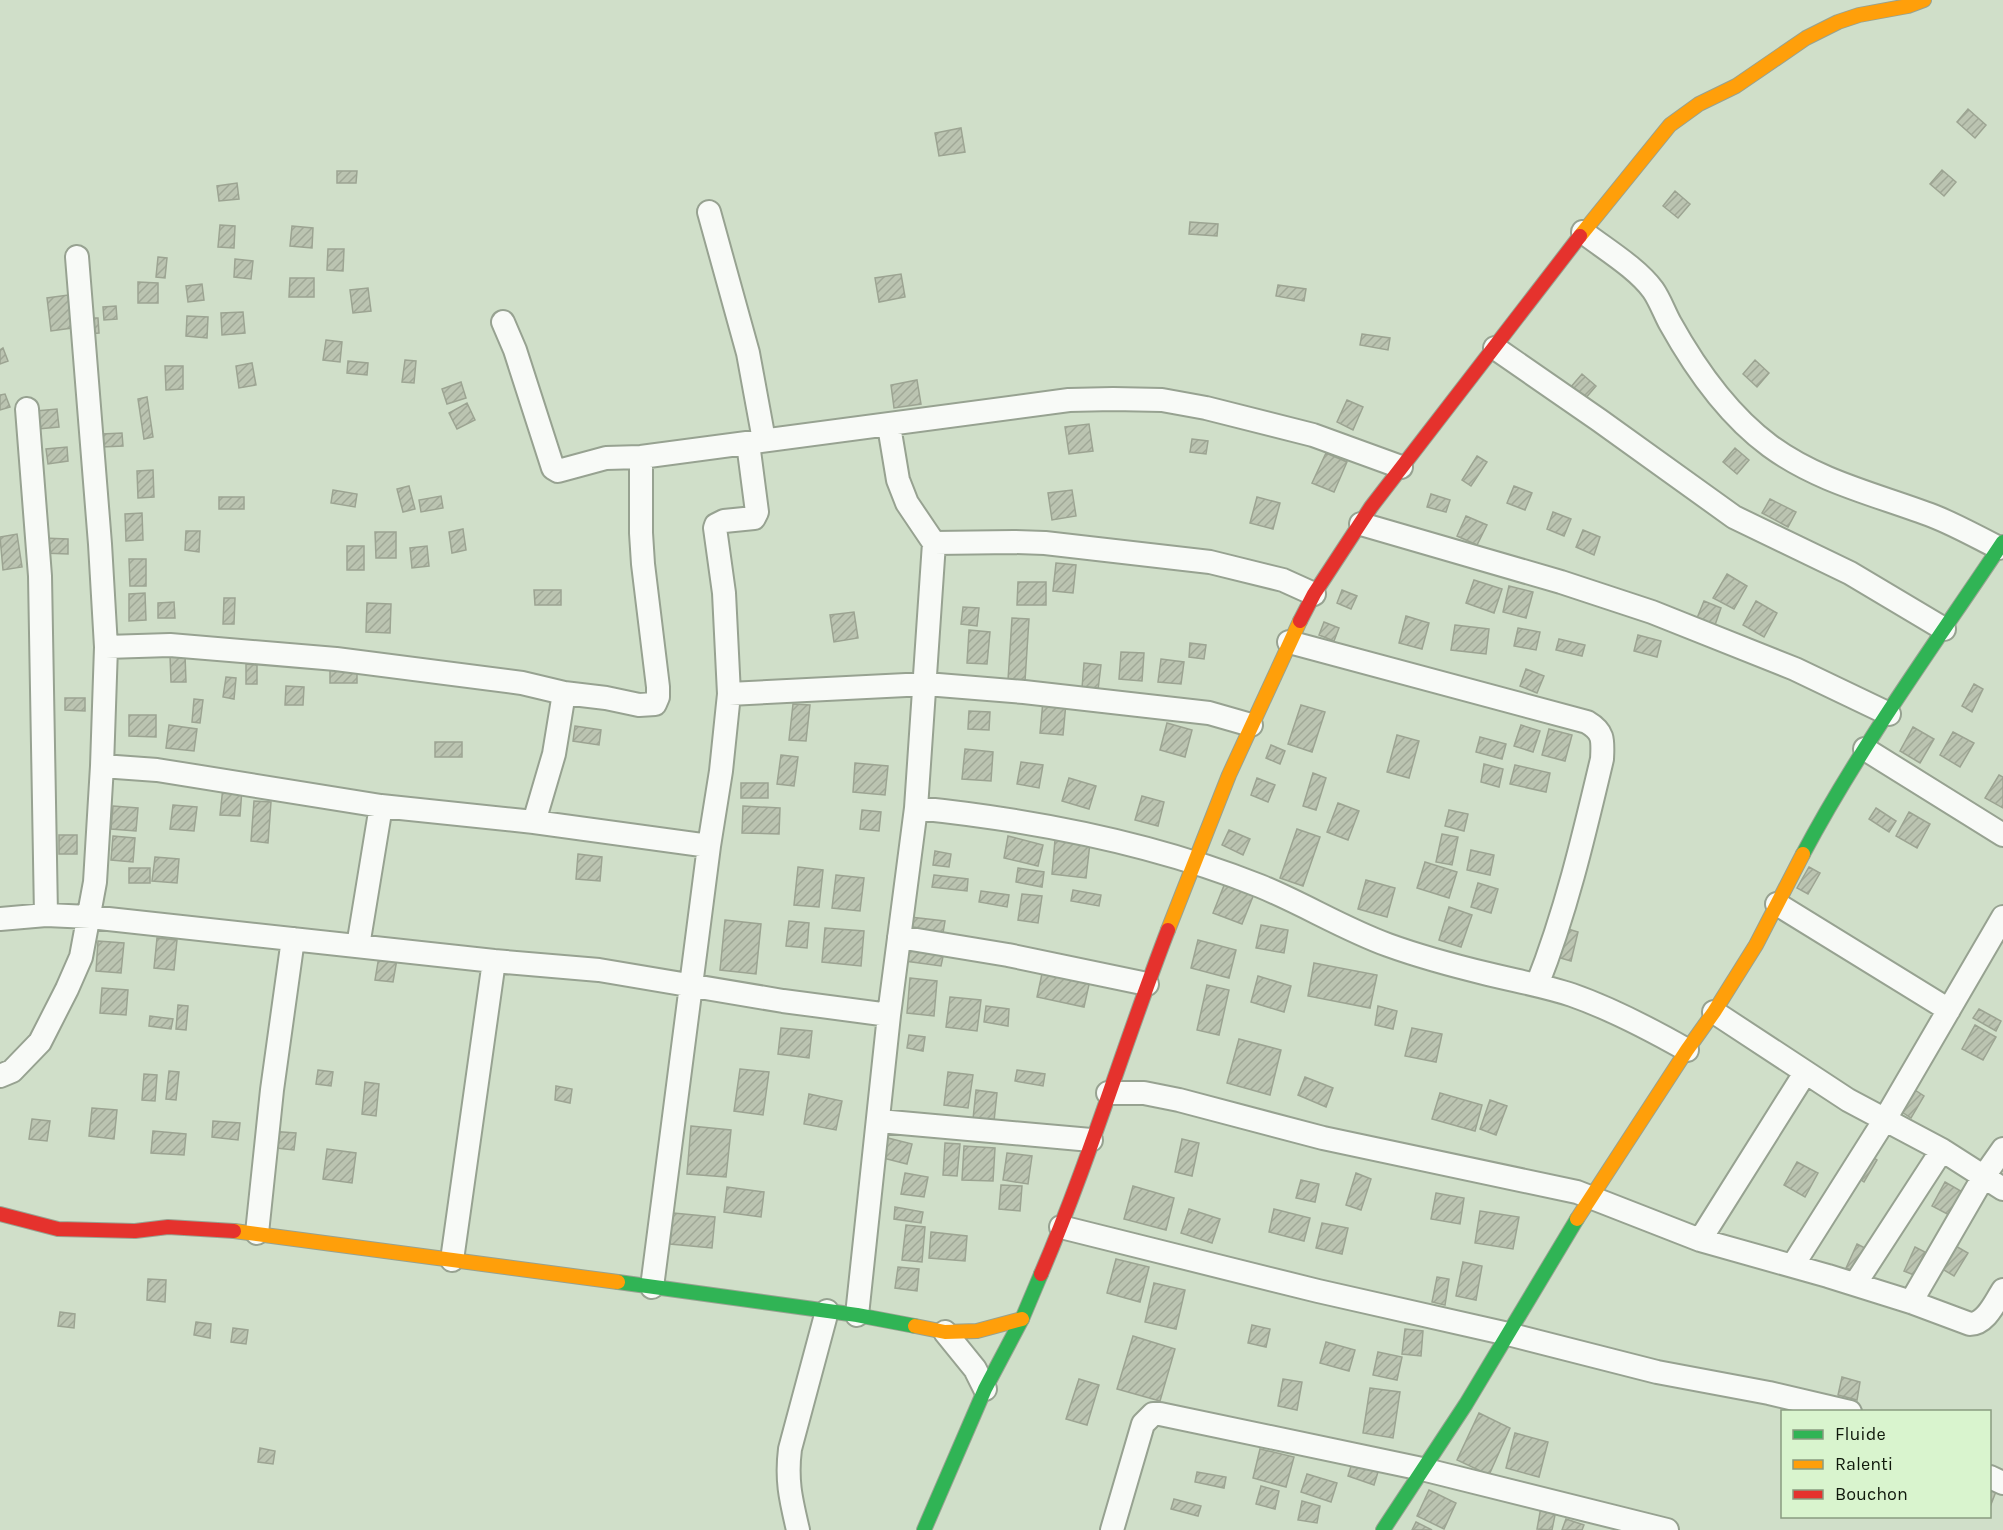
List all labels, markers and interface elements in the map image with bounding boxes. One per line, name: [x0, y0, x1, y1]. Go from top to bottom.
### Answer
legend: [1781, 1410, 1991, 1518]
text: Fluide: [1835, 1423, 1886, 1445]
text: Ralenti: [1835, 1453, 1893, 1475]
text: Bouchon: [1835, 1483, 1908, 1505]

